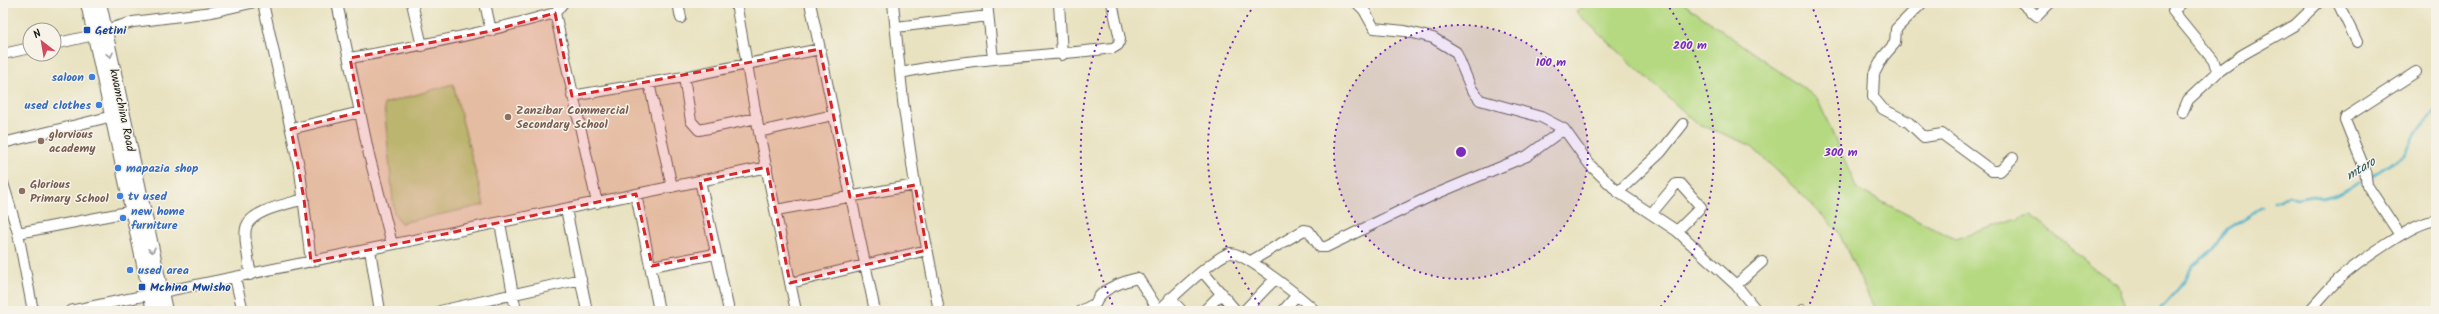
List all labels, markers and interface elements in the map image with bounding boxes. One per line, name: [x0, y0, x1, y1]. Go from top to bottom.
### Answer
place label: Getini: [95, 21, 127, 40]
north arrow: [22, 22, 62, 62]
text: N: [30, 25, 45, 44]
marker: Getini: [82, 25, 92, 35]
text: 200 m: [1673, 36, 1707, 55]
one-way arrow: [106, 52, 114, 58]
text: 100 m: [1536, 53, 1566, 72]
street label: kwamchina Road: [104, 67, 140, 154]
place label: saloon: [51, 68, 84, 87]
marker: saloon: [87, 72, 97, 82]
place label: used clothes: [24, 96, 91, 115]
marker: used clothes: [94, 100, 104, 110]
place label: Zanzibar Commercial Secondary School: [516, 101, 629, 134]
marker: Zanzibar Commercial Secondary School: [503, 112, 513, 122]
place label: glorvious academy: [48, 125, 96, 158]
marker: glorvious academy: [36, 136, 46, 146]
text: 300 m: [1823, 143, 1858, 162]
centre of rings: [1454, 145, 1468, 159]
water label: mtaro: [2342, 151, 2381, 186]
place label: mapazia shop: [126, 159, 199, 178]
marker: mapazia shop: [113, 163, 123, 173]
place label: Glorious Primary School: [30, 175, 109, 208]
marker: Glorious Primary School: [17, 186, 27, 196]
place label: tv used: [128, 187, 167, 206]
marker: tv used: [115, 191, 125, 201]
place label: new home furniture: [131, 202, 185, 235]
marker: new home furniture: [118, 213, 128, 223]
one-way arrow: [148, 247, 156, 254]
place label: used area: [138, 261, 189, 280]
marker: used area: [125, 265, 135, 275]
place label: Mchina Mwisho: [150, 278, 231, 297]
marker: Mchina Mwisho: [137, 282, 147, 292]

